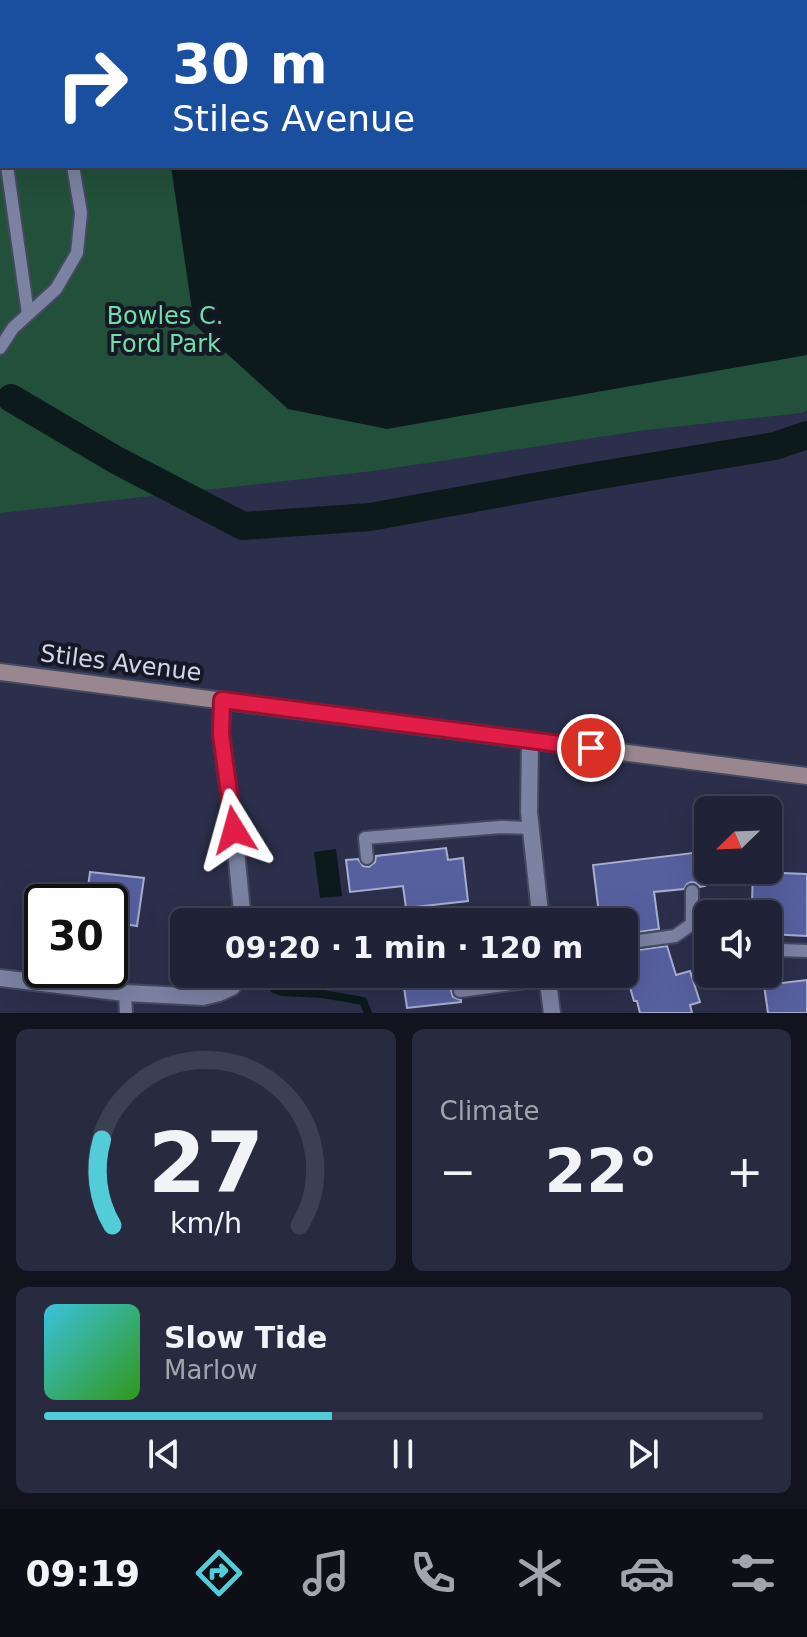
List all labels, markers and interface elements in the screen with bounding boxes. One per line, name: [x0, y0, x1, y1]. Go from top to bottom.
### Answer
text: 30 m: [172, 31, 328, 96]
icon: right: [40, 32, 144, 136]
text: Stiles Avenue: [172, 98, 415, 139]
park label: Bowles C. Ford Park: [107, 302, 223, 358]
street label: Stiles Avenue: [39, 639, 203, 687]
pin: [557, 714, 625, 782]
icon: arrive: [569, 726, 613, 770]
position arrow: [192, 788, 276, 872]
north arrow: [694, 796, 782, 884]
map controls: [694, 796, 782, 988]
speed limit sign: 30: [24, 884, 128, 988]
button: sound: [694, 900, 782, 988]
text: 09:20 · 1 min · 120 m: [225, 930, 583, 965]
text: Climate: [440, 1096, 540, 1126]
text: 27: [148, 1115, 264, 1212]
text: 22°: [545, 1136, 658, 1206]
text: −: [440, 1146, 476, 1197]
text: +: [726, 1146, 763, 1197]
text: km/h: [170, 1206, 242, 1240]
text: Slow Tide: [164, 1320, 327, 1355]
text: Marlow: [164, 1355, 257, 1385]
icon: previous: [142, 1432, 186, 1476]
icon: pause: [381, 1432, 425, 1476]
icon: next: [621, 1432, 665, 1476]
icon: directions: [191, 1545, 247, 1601]
icon: music: [298, 1545, 354, 1601]
icon: phone: [405, 1545, 461, 1601]
icon: climate: [512, 1545, 568, 1601]
icon: car: [619, 1545, 675, 1601]
icon: filters: [725, 1545, 781, 1601]
text: 09:19: [25, 1553, 140, 1594]

